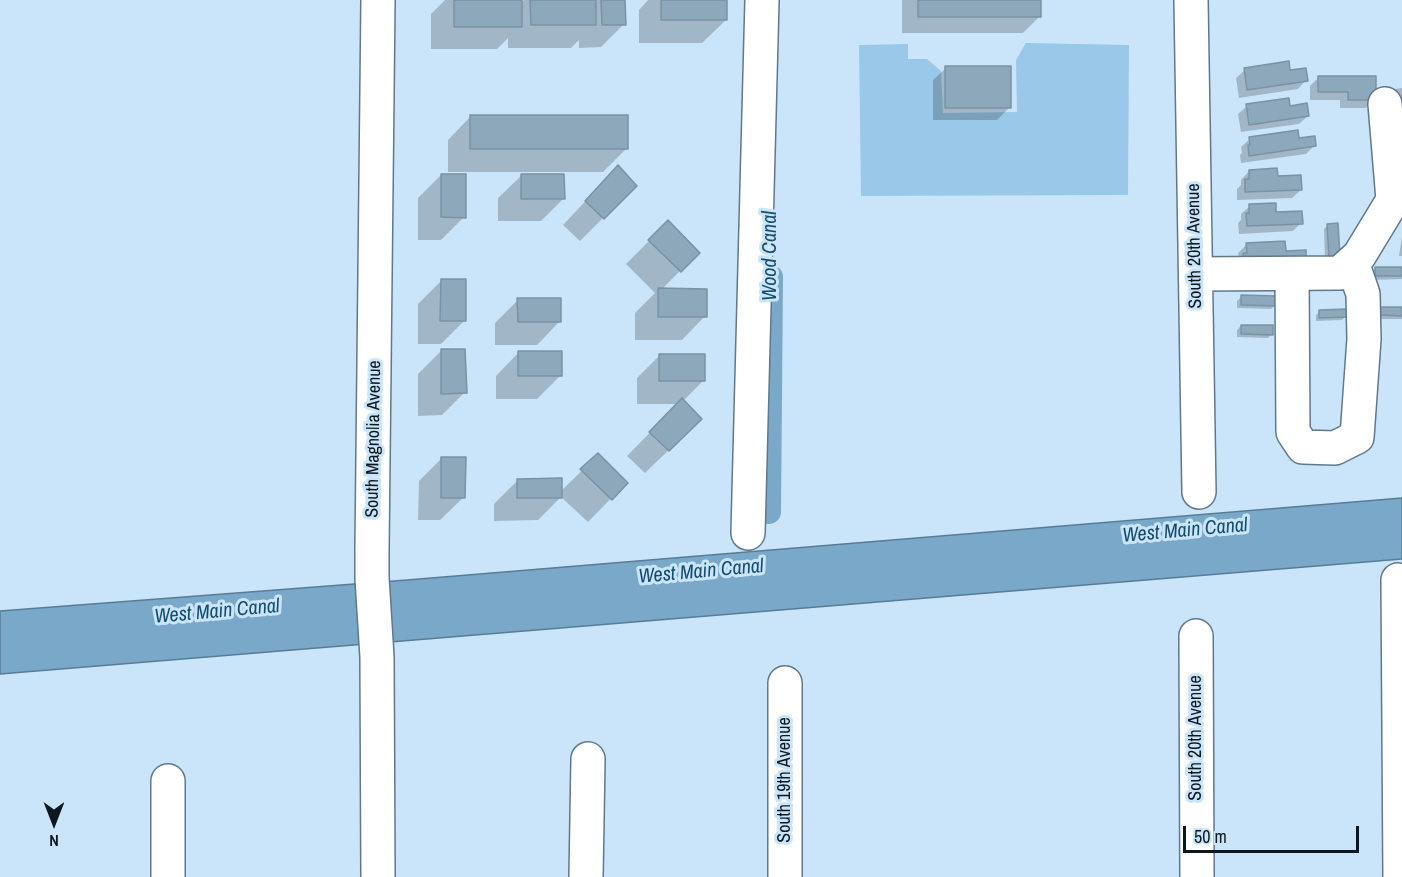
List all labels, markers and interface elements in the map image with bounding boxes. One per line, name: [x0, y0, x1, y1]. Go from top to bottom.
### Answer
street label: South 20th Avenue: [1183, 183, 1207, 309]
water label: Wood Canal: [759, 211, 783, 301]
street label: South Magnolia Avenue: [362, 360, 386, 518]
water label: West Main Canal: [1121, 514, 1249, 548]
water label: West Main Canal: [637, 555, 765, 589]
water label: West Main Canal: [153, 595, 281, 629]
street label: South 20th Avenue: [1185, 675, 1207, 801]
street label: South 19th Avenue: [774, 717, 796, 843]
north arrow: [24, 793, 84, 853]
scale bar: [1186, 814, 1362, 852]
text: 50 m: [1194, 824, 1227, 849]
text: N: [49, 830, 59, 852]

